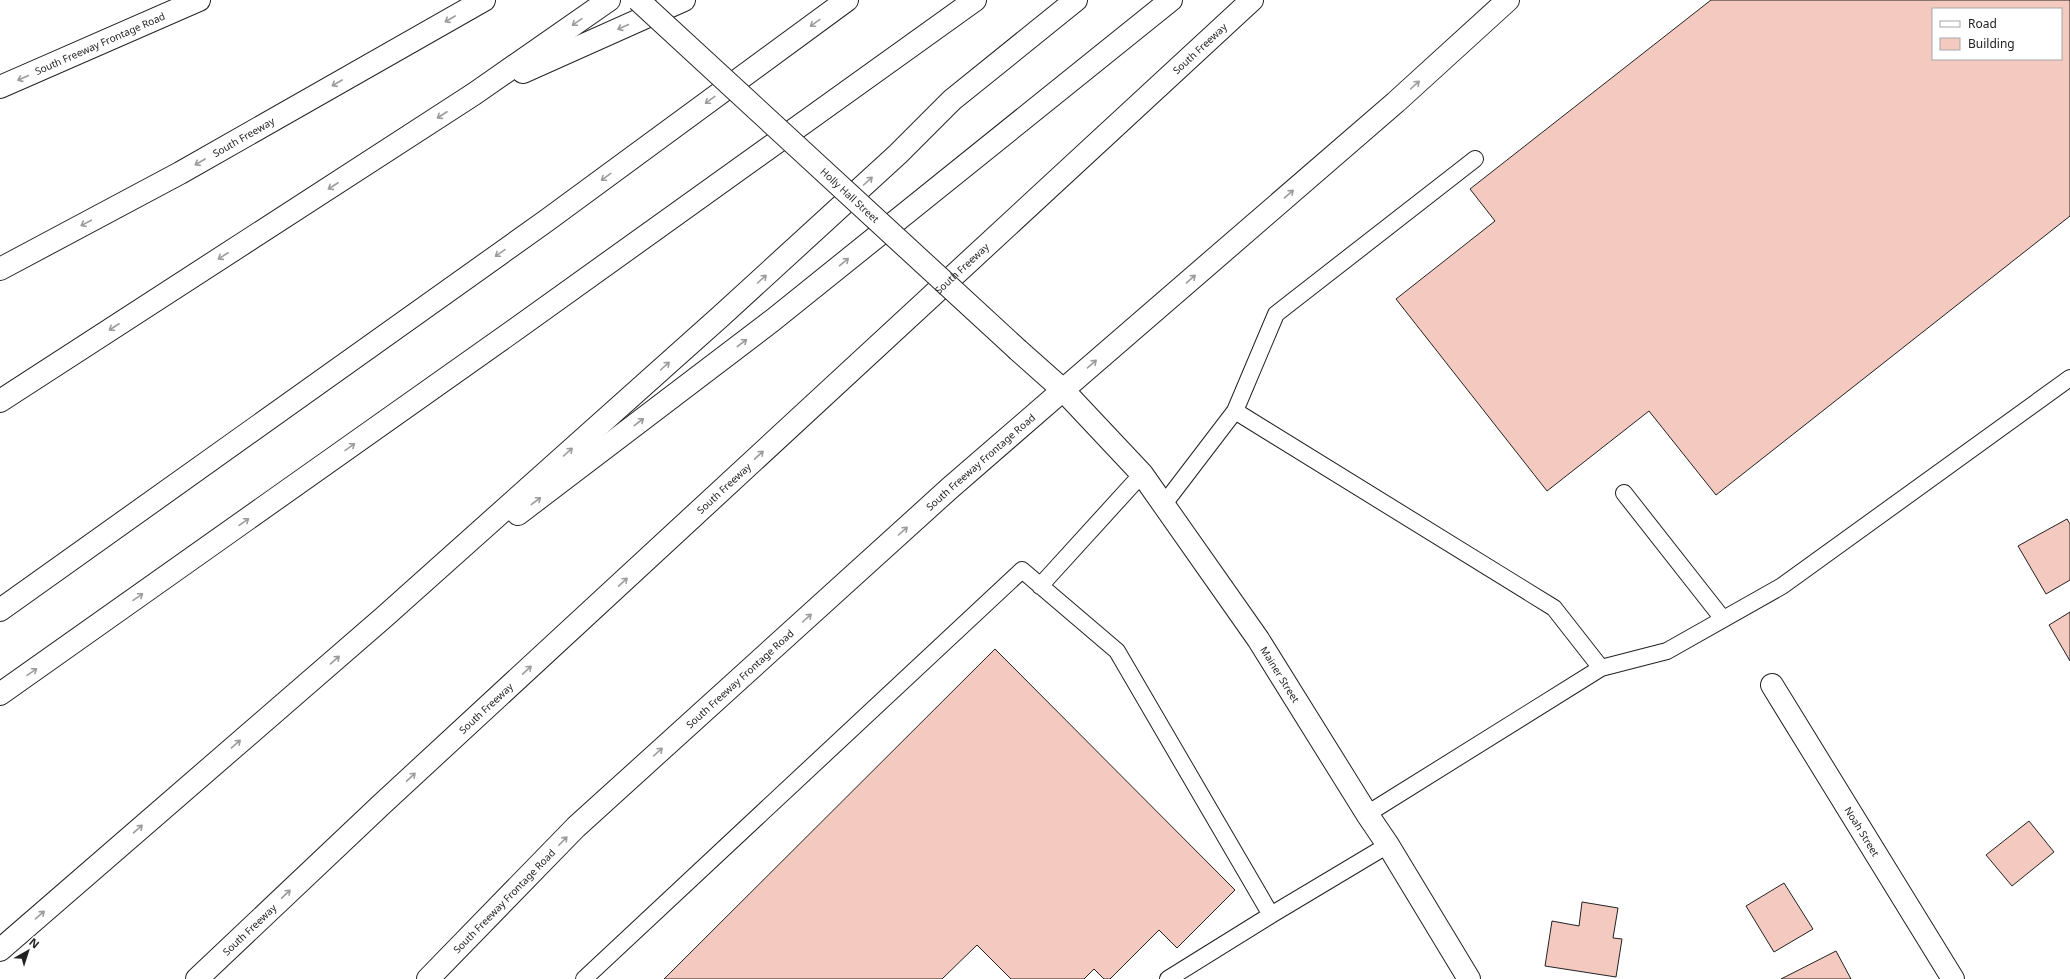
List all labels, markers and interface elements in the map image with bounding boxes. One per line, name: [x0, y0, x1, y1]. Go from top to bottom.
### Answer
legend: [1932, 8, 2062, 60]
street label: South Freeway Frontage Road: [33, 9, 167, 78]
text: Road: [1968, 15, 1997, 32]
one-way arrow: [444, 16, 456, 24]
one-way arrow: [572, 18, 583, 26]
one-way arrow: [810, 19, 821, 27]
street label: South Freeway: [1170, 19, 1230, 77]
one-way arrow: [617, 24, 629, 32]
text: Building: [1968, 35, 2015, 52]
one-way arrow: [17, 75, 29, 82]
one-way arrow: [331, 80, 343, 88]
one-way arrow: [1409, 81, 1419, 90]
one-way arrow: [705, 96, 716, 104]
one-way arrow: [437, 111, 448, 119]
street label: South Freeway: [210, 113, 278, 160]
one-way arrow: [194, 158, 206, 166]
street label: Holly Hall Street: [817, 164, 883, 226]
one-way arrow: [600, 172, 611, 181]
one-way arrow: [863, 177, 873, 186]
one-way arrow: [327, 182, 338, 190]
one-way arrow: [1284, 190, 1294, 199]
one-way arrow: [80, 220, 92, 228]
street label: South Freeway: [932, 239, 992, 297]
one-way arrow: [495, 249, 506, 257]
one-way arrow: [218, 252, 229, 261]
one-way arrow: [839, 258, 850, 267]
one-way arrow: [756, 274, 767, 283]
one-way arrow: [1185, 275, 1196, 284]
one-way arrow: [109, 323, 120, 331]
one-way arrow: [737, 339, 748, 347]
one-way arrow: [1087, 360, 1098, 369]
one-way arrow: [660, 361, 670, 370]
street label: South Freeway Frontage Road: [923, 410, 1038, 514]
one-way arrow: [633, 418, 644, 426]
one-way arrow: [344, 443, 355, 451]
one-way arrow: [563, 448, 573, 457]
one-way arrow: [754, 451, 764, 460]
street label: South Freeway: [694, 459, 755, 517]
one-way arrow: [530, 497, 541, 505]
one-way arrow: [238, 518, 249, 526]
one-way arrow: [898, 526, 908, 535]
one-way arrow: [617, 577, 628, 586]
one-way arrow: [132, 593, 143, 601]
one-way arrow: [801, 614, 811, 623]
street label: South Freeway Frontage Road: [683, 626, 796, 731]
street label: Mainer Street: [1257, 644, 1303, 706]
one-way arrow: [329, 655, 340, 664]
one-way arrow: [522, 665, 532, 675]
one-way arrow: [26, 668, 37, 676]
street label: South Freeway: [456, 679, 517, 737]
one-way arrow: [230, 740, 241, 749]
one-way arrow: [653, 748, 664, 757]
one-way arrow: [406, 772, 416, 782]
street label: Noah Street: [1842, 804, 1883, 859]
one-way arrow: [132, 825, 143, 834]
one-way arrow: [558, 836, 568, 846]
street label: South Freeway Frontage Road: [450, 846, 558, 956]
one-way arrow: [281, 890, 291, 899]
street label: South Freeway: [219, 900, 280, 958]
one-way arrow: [35, 910, 45, 920]
north arrow: [8, 931, 48, 971]
text: N: [26, 934, 43, 951]

